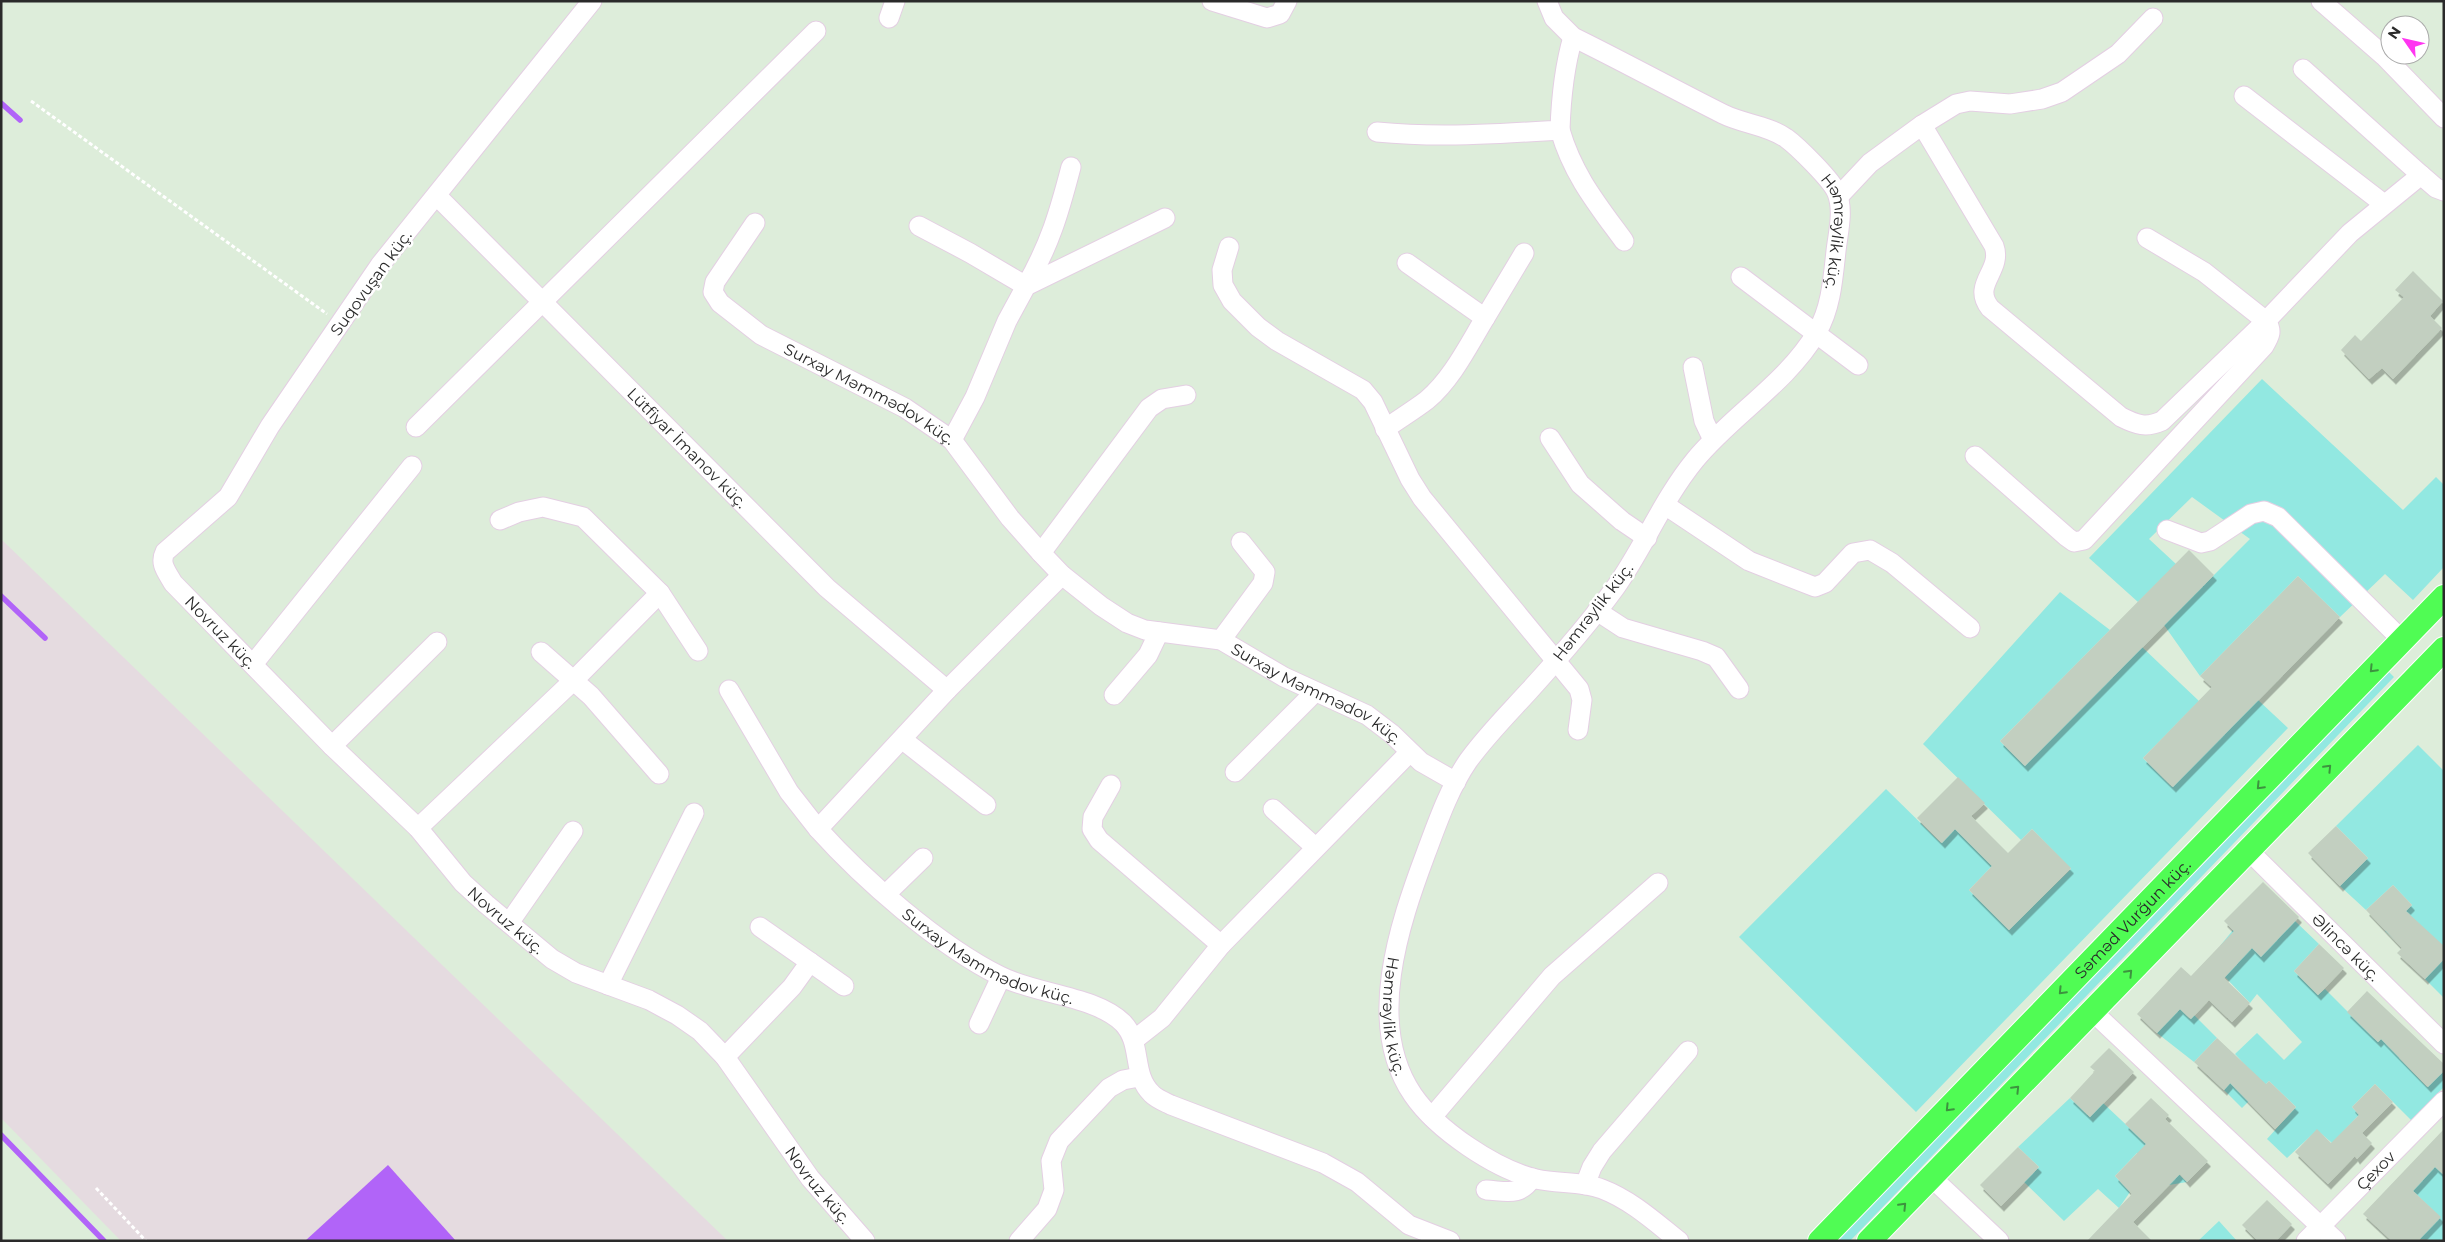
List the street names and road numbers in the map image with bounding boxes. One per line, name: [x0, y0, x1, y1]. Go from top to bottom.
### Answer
street label: Həmrəylik küç.: [1817, 169, 1850, 291]
street label: Suqovuşan küç.: [326, 227, 416, 339]
street label: Surxay Məmmədov küç.: [781, 339, 958, 449]
street label: Lütfiyar İmanov küç.: [623, 383, 751, 512]
street label: Həmrəylik küç.: [1549, 559, 1637, 665]
street label: Novruz küç.: [181, 592, 260, 672]
street label: Surxay Məmmədov küç.: [1228, 639, 1406, 748]
street label: Səməd Vurğun küç.: [2070, 855, 2194, 982]
street label: Novruz küç.: [464, 883, 548, 958]
street label: Surxay Məmmədov küç.: [899, 904, 1076, 1008]
street label: Əlincə küç.: [2308, 909, 2384, 985]
street label: Həmrəylik küç.: [1379, 956, 1410, 1078]
street label: Novruz küç.: [781, 1143, 855, 1228]
street label: Çexov: [2352, 1147, 2399, 1194]

